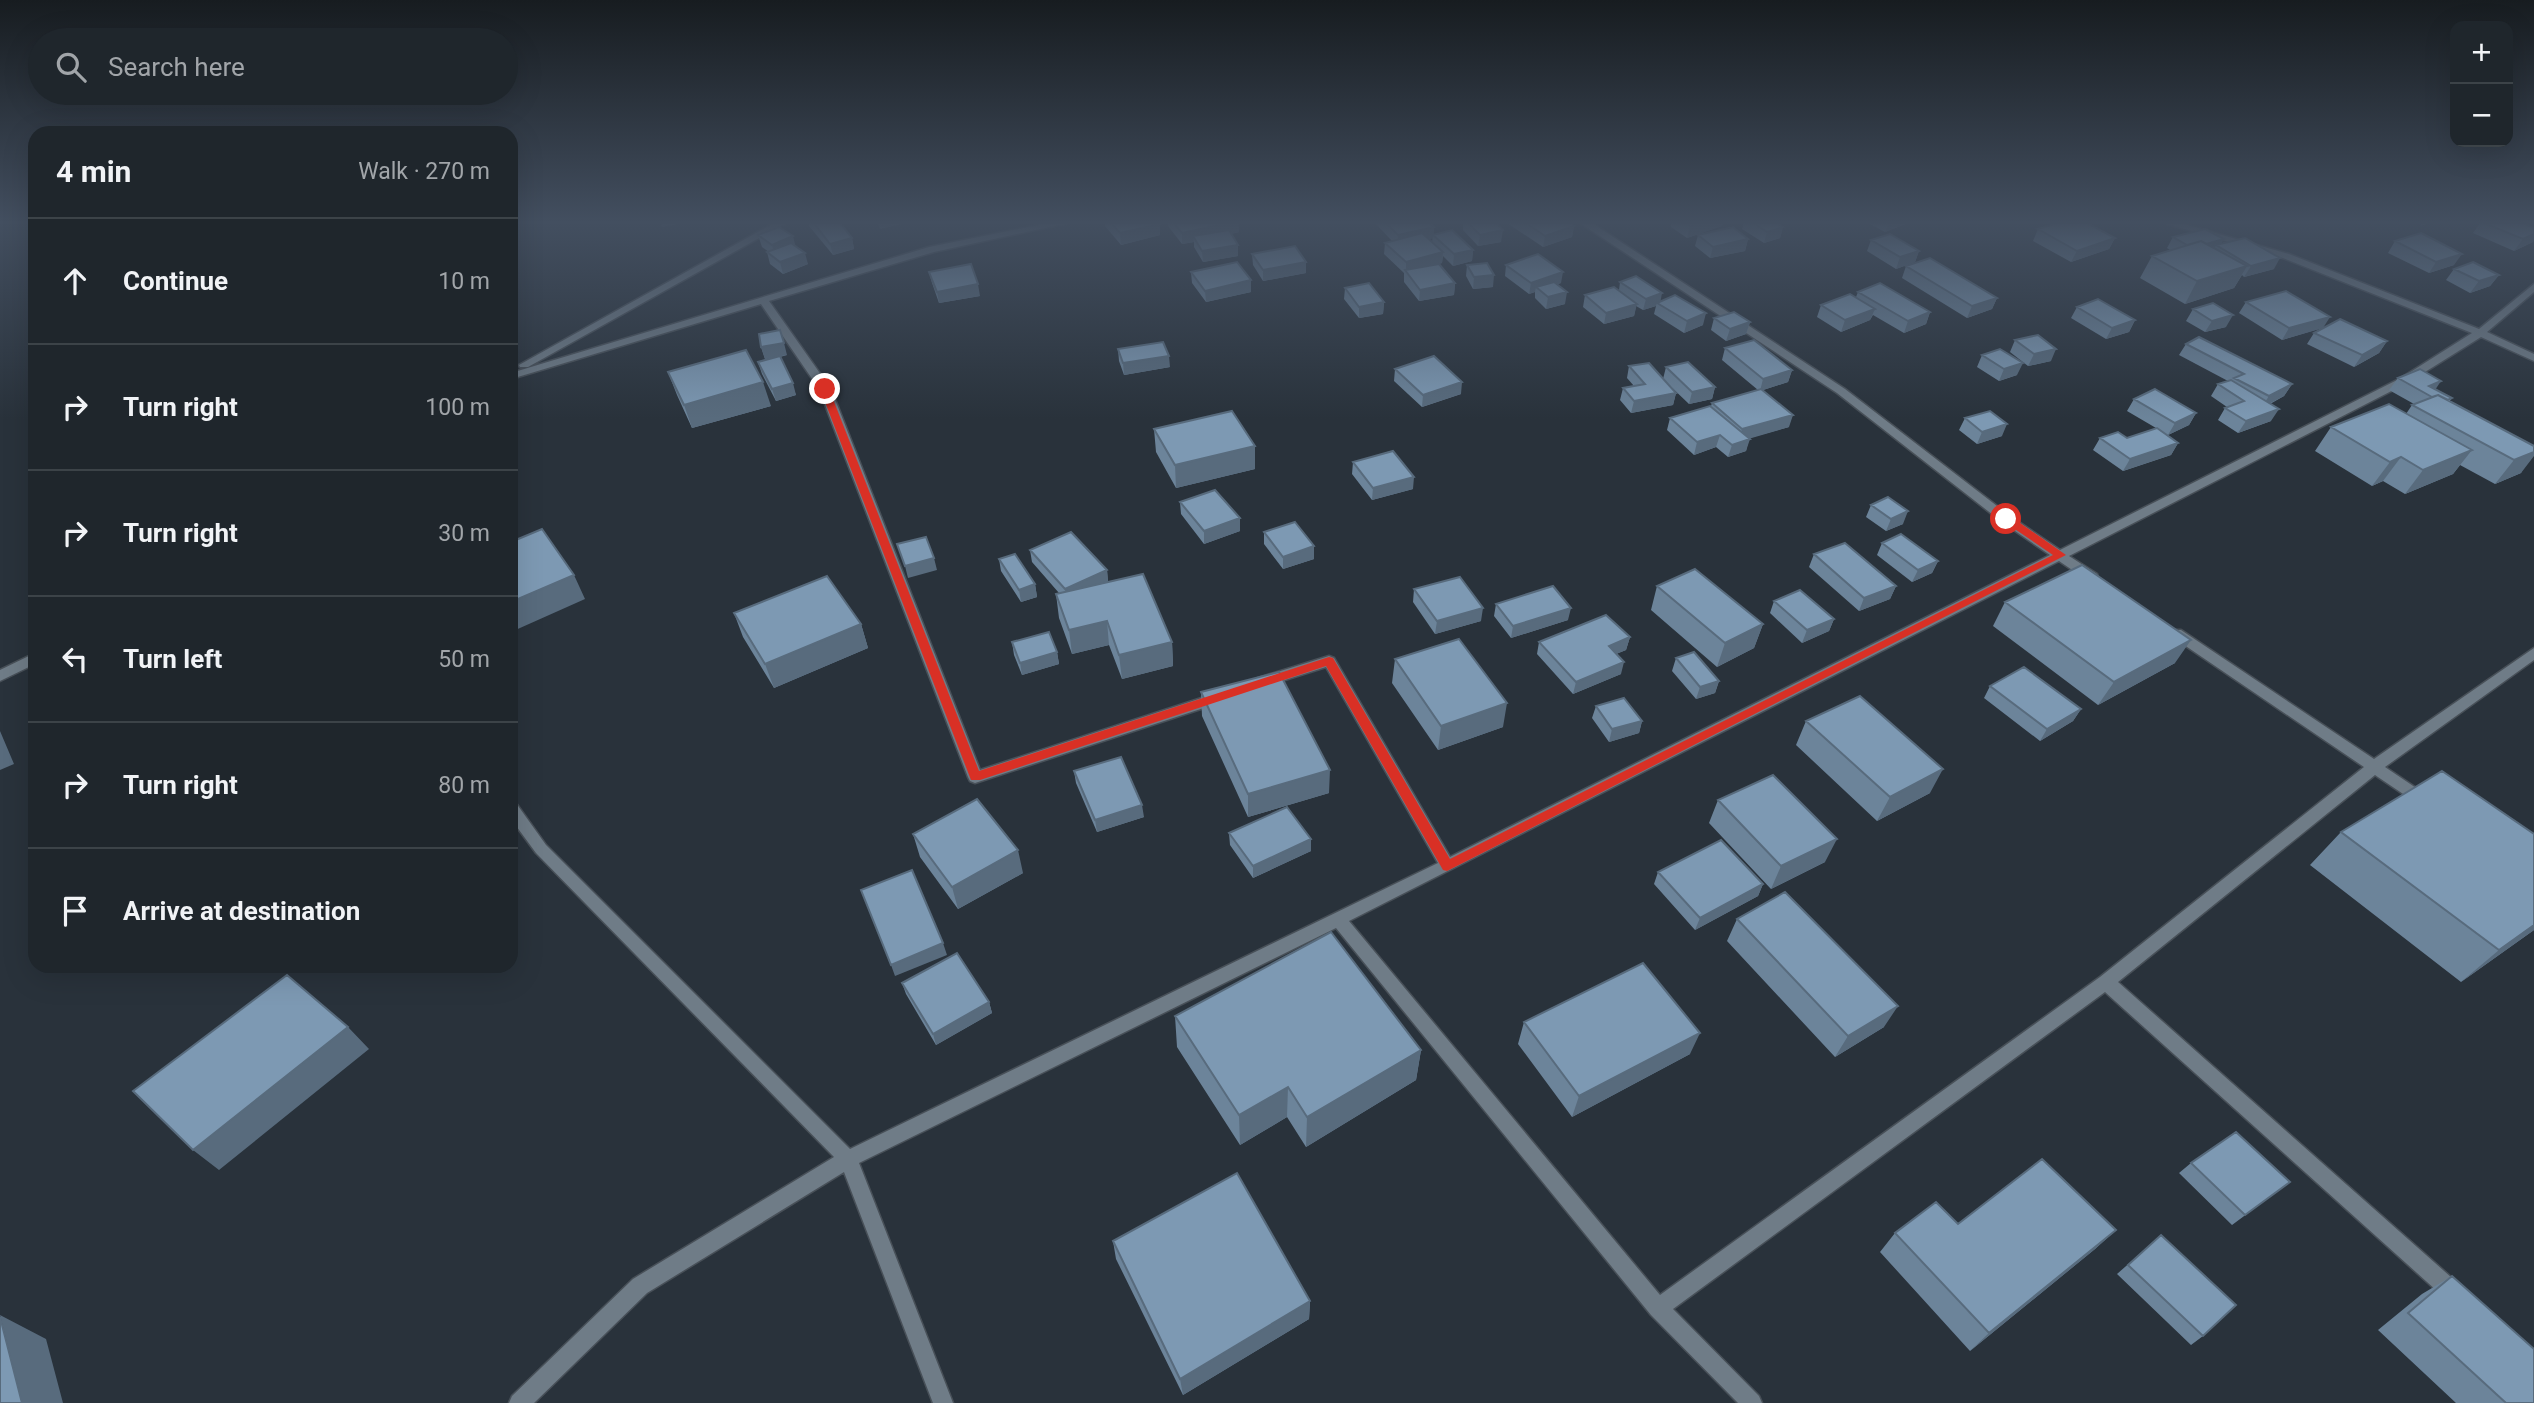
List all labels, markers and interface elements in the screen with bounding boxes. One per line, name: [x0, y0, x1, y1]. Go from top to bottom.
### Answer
map controls: [2450, 21, 2513, 147]
button: +: [2450, 21, 2513, 84]
search box: [28, 28, 518, 105]
icon: search: [52, 48, 90, 86]
text: Search here: [108, 52, 245, 82]
button: −: [2450, 84, 2513, 147]
text: 4 min: [56, 154, 131, 189]
text: Walk · 270 m: [358, 158, 490, 185]
icon: ahead: [56, 262, 94, 300]
text: Continue: [123, 266, 228, 296]
text: 10 m: [438, 268, 490, 295]
route end: [809, 373, 840, 404]
icon: right: [56, 388, 94, 426]
text: Turn right: [123, 392, 238, 422]
text: 100 m: [425, 394, 490, 421]
route start: [1990, 503, 2021, 534]
icon: right: [56, 514, 94, 552]
text: Turn right: [123, 518, 238, 548]
text: 30 m: [438, 520, 490, 547]
icon: left: [56, 640, 94, 678]
text: Turn left: [123, 644, 222, 674]
text: 50 m: [438, 646, 490, 673]
icon: right: [56, 766, 94, 804]
text: Turn right: [123, 770, 238, 800]
text: 80 m: [438, 772, 490, 799]
icon: arrive: [56, 892, 94, 930]
text: Arrive at destination: [123, 896, 360, 926]

